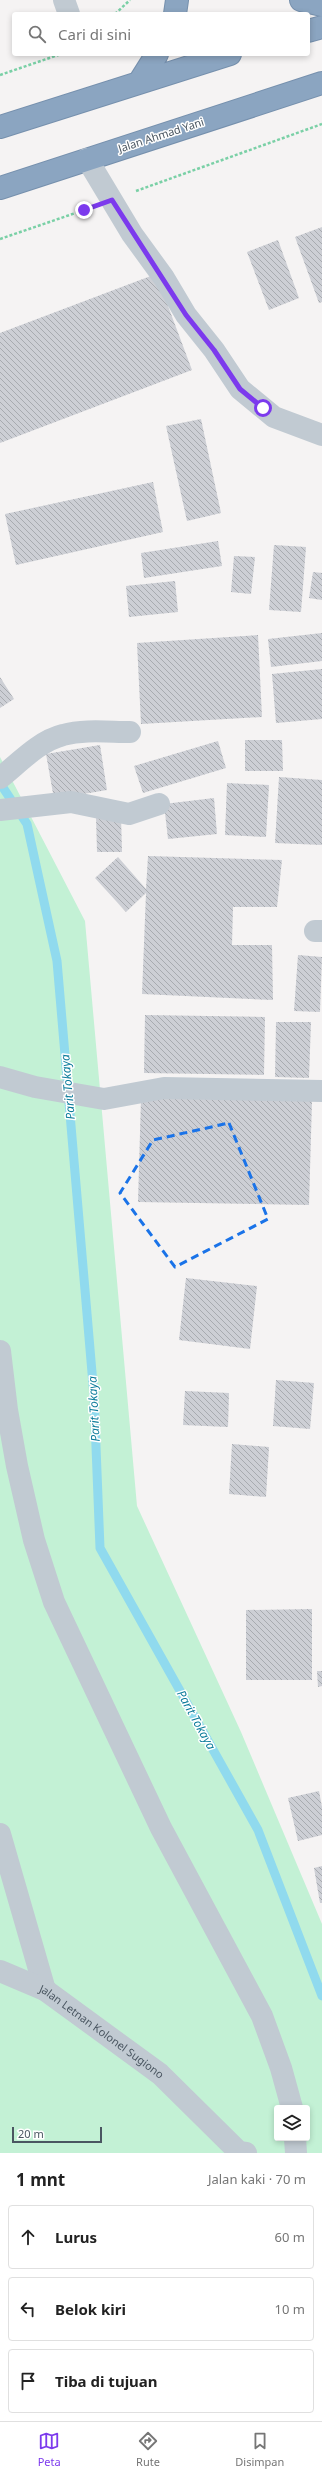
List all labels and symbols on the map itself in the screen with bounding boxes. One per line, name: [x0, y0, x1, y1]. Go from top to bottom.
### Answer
street label: Jalan Ahmad Yani: [115, 114, 206, 156]
route end: [75, 201, 93, 219]
route start: [254, 399, 272, 417]
water label: Parit Tokaya: [56, 1053, 79, 1121]
water label: Parit Tokaya: [83, 1376, 104, 1442]
water label: Parit Tokaya: [173, 1687, 220, 1753]
street label: Jalan Letnan Kolonel Sugiono: [37, 1980, 168, 2082]
scale bar: [12, 2125, 102, 2144]

